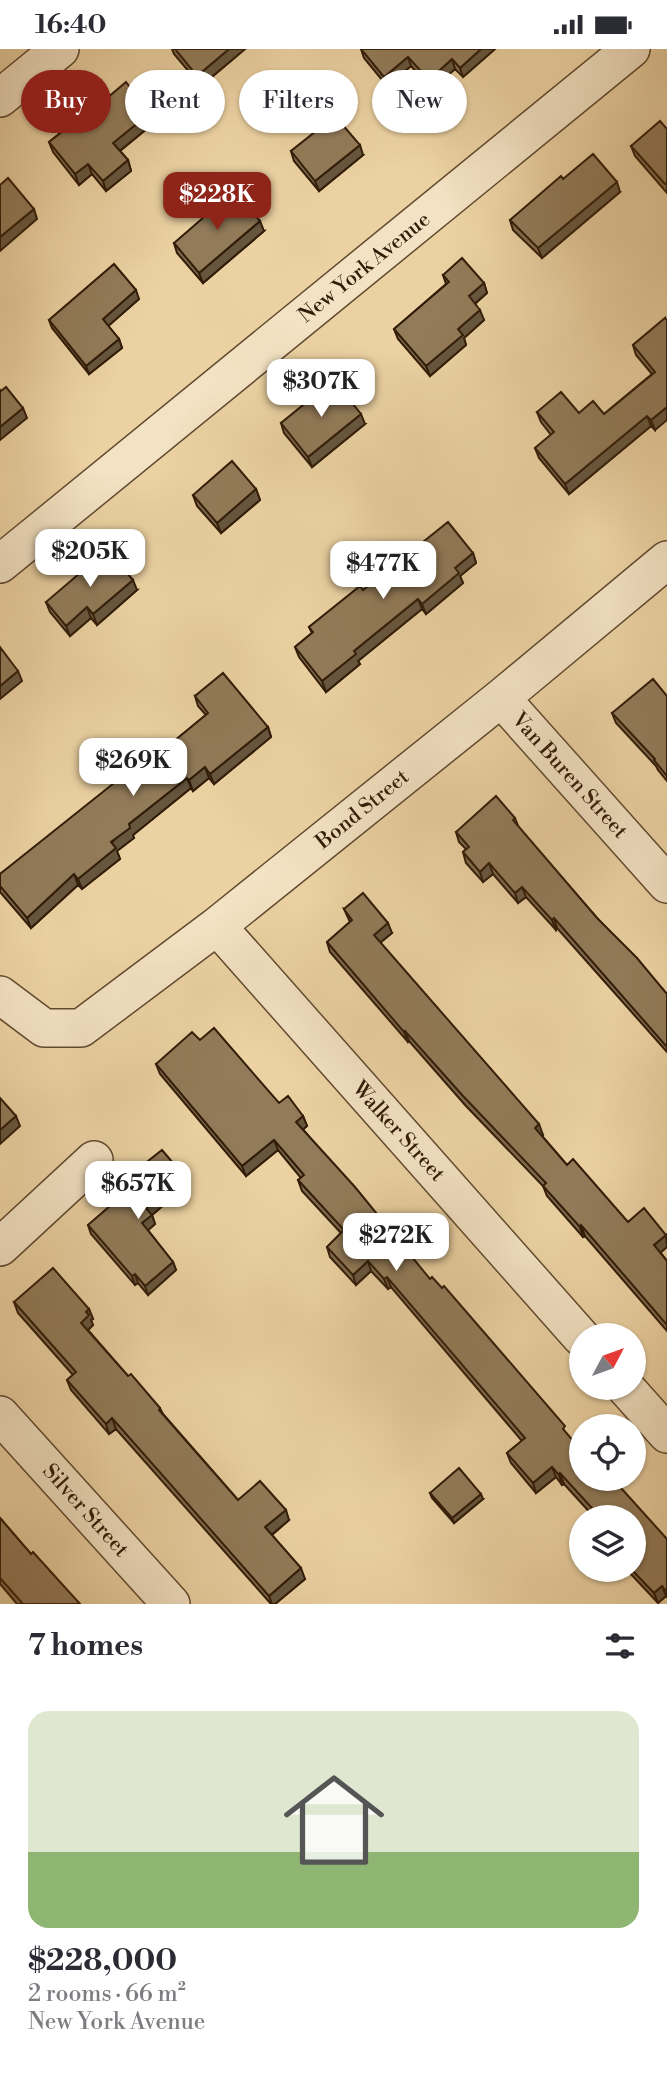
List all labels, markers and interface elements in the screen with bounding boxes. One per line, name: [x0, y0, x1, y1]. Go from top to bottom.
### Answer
text: 16:40: [35, 9, 106, 41]
chip: Buy: [21, 70, 111, 133]
chip: Rent: [125, 70, 225, 133]
chip: Filters: [239, 70, 358, 133]
chip: New: [372, 70, 467, 133]
pin: $228K: [168, 173, 266, 232]
text: $228K: [179, 181, 255, 209]
street label: New York Avenue: [293, 207, 436, 329]
pin: $307K: [272, 359, 370, 419]
text: $307K: [283, 368, 359, 396]
pin: $205K: [41, 529, 139, 589]
text: $205K: [51, 538, 129, 566]
pin: $477K: [334, 541, 432, 601]
text: $477K: [346, 550, 420, 578]
street label: Van Buren Street: [505, 706, 633, 845]
pin: $269K: [84, 739, 182, 798]
text: $269K: [95, 747, 171, 775]
street label: Bond Street: [310, 764, 415, 856]
street label: Walker Street: [346, 1075, 451, 1188]
pin: $657K: [89, 1161, 187, 1221]
text: $657K: [101, 1170, 175, 1198]
pin: $272K: [347, 1213, 445, 1273]
text: $272K: [359, 1222, 433, 1250]
north arrow: [569, 1323, 646, 1400]
map controls: [569, 1323, 646, 1582]
button: locate: [569, 1414, 646, 1491]
street label: Silver Street: [37, 1459, 134, 1563]
button: layers: [569, 1505, 646, 1582]
text: 7 homes: [28, 1627, 143, 1665]
icon: filters: [601, 1627, 639, 1665]
icon: home: [271, 1757, 397, 1883]
text: $228,000: [28, 1942, 177, 1980]
text: 2 rooms · 66 m²: [28, 1980, 186, 2008]
text: New York Avenue: [28, 2008, 205, 2036]

